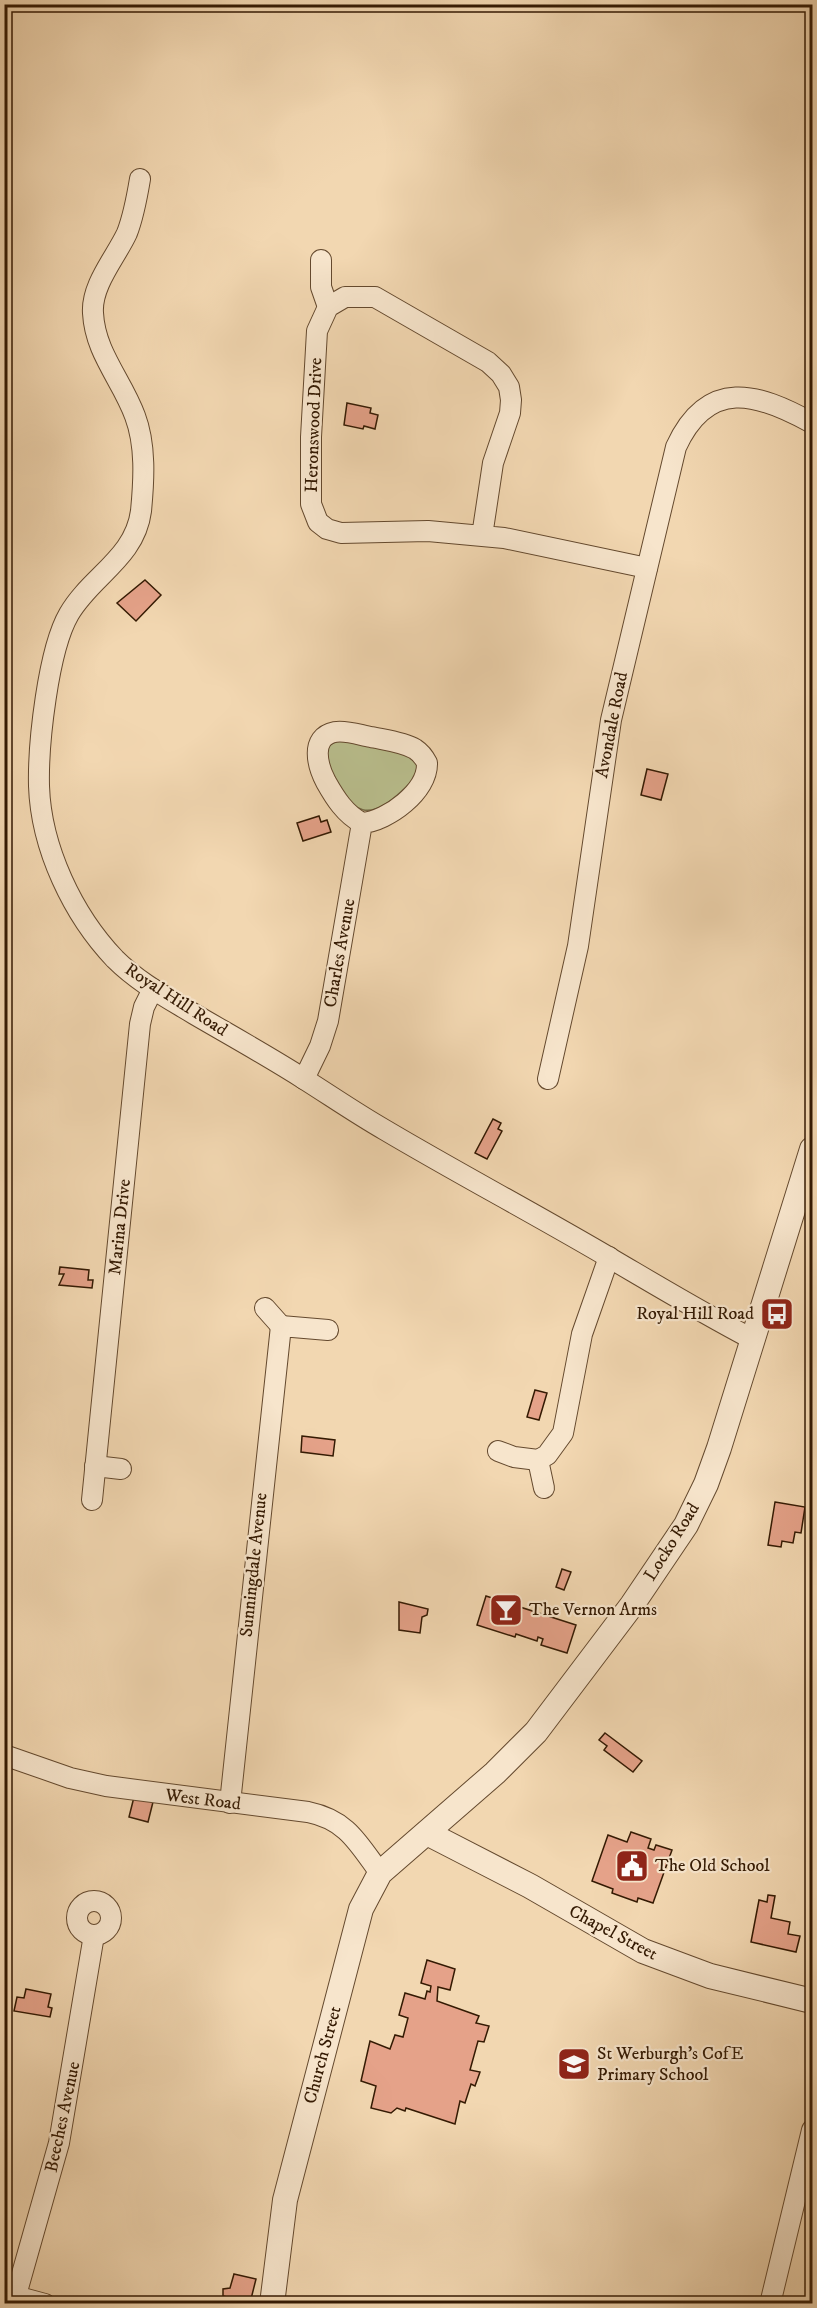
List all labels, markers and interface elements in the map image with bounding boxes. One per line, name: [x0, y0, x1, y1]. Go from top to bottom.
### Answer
street label: Heronswood Drive: [301, 357, 327, 493]
street label: Avondale Road: [591, 670, 633, 780]
street label: Charles Avenue: [320, 897, 360, 1009]
street label: Royal Hill Road: [121, 959, 231, 1041]
street label: Marina Drive: [104, 1178, 136, 1276]
bus stop icon: Royal Hill Road: [759, 1296, 795, 1332]
place label: Royal Hill Road: [636, 1303, 754, 1325]
street label: Sunningdale Avenue: [235, 1492, 273, 1638]
street label: Locko Road: [639, 1499, 705, 1585]
bar icon: The Vernon Arms: [488, 1592, 524, 1628]
place label: The Vernon Arms: [529, 1599, 657, 1621]
street label: West Road: [163, 1784, 242, 1816]
public building icon: The Old School: [614, 1848, 650, 1884]
place label: The Old School: [655, 1855, 770, 1877]
street label: Chapel Street: [565, 1900, 661, 1966]
street label: Church Street: [299, 2004, 347, 2106]
place label: St Werburgh's CofE Primary School: [597, 2043, 744, 2086]
school or university icon: St Werburgh's CofE Primary School: [556, 2046, 592, 2082]
street label: Beeches Avenue: [41, 2060, 85, 2174]

